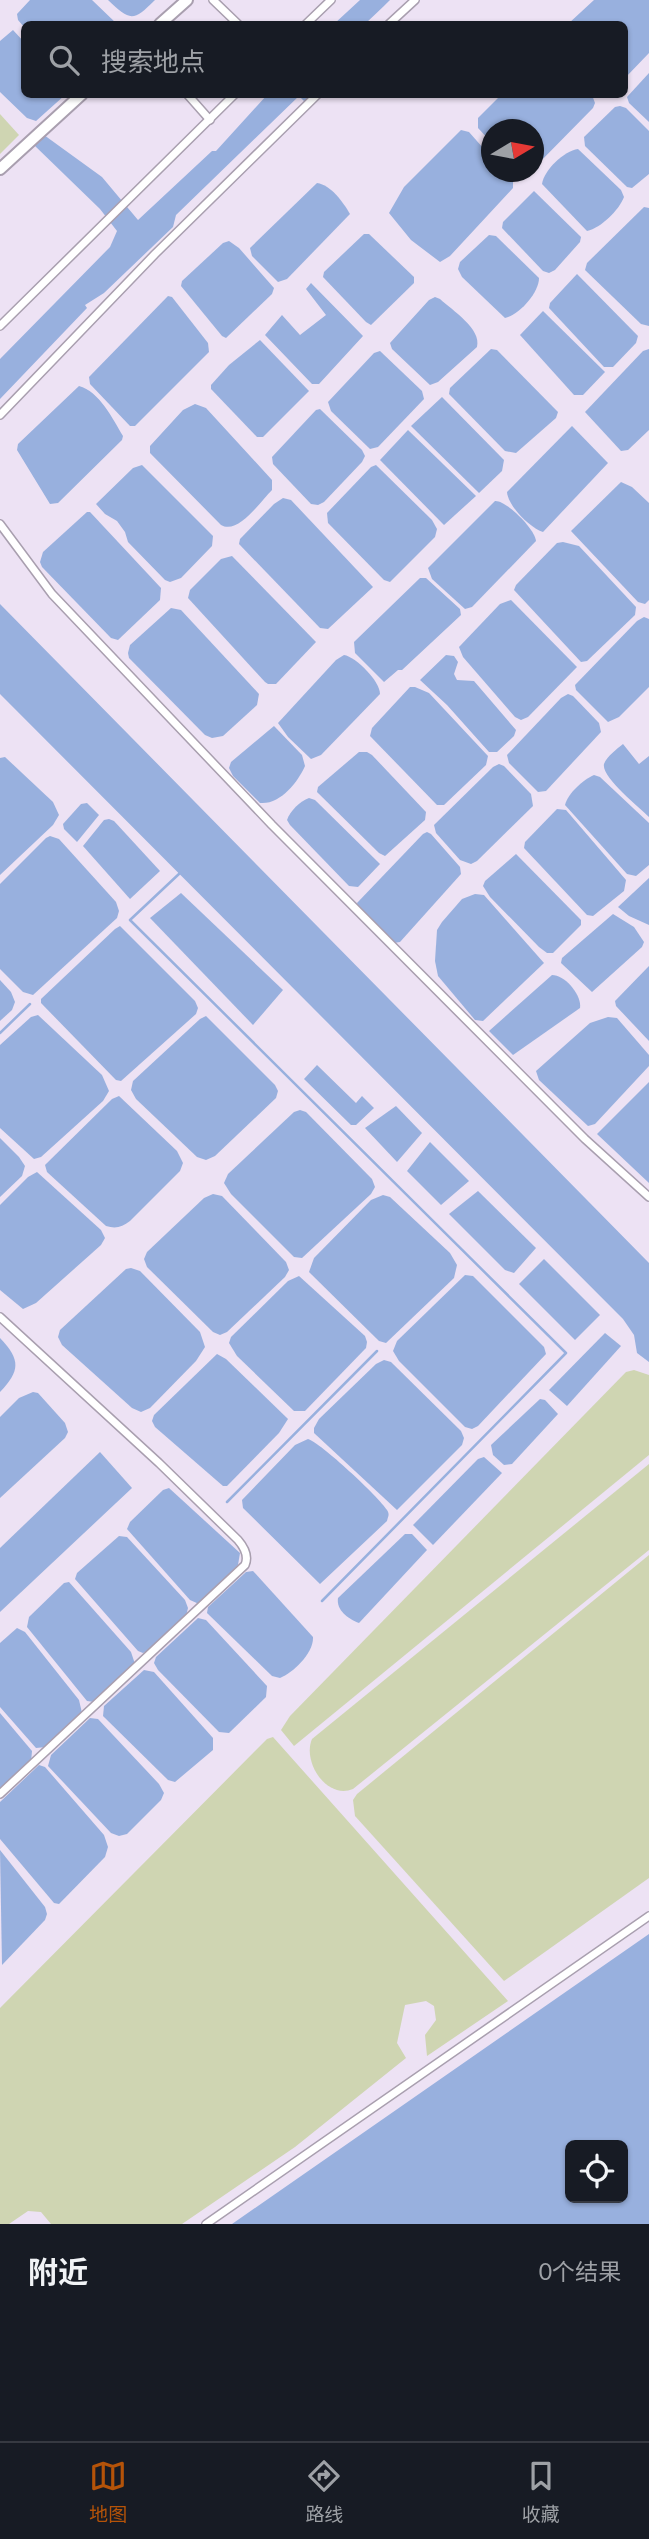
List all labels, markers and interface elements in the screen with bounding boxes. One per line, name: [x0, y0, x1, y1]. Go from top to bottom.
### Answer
search box: [21, 21, 628, 98]
icon: search: [45, 41, 83, 79]
text: 搜索地点: [101, 45, 205, 77]
north arrow: [481, 119, 544, 182]
map controls: [565, 2140, 628, 2203]
button: locate: [565, 2140, 628, 2203]
text: 附近: [28, 2253, 88, 2289]
text: 0个结果: [539, 2257, 621, 2285]
tab: 地图: [89, 2457, 127, 2526]
tab: 路线: [305, 2457, 344, 2526]
tab: 收藏: [522, 2457, 560, 2526]

